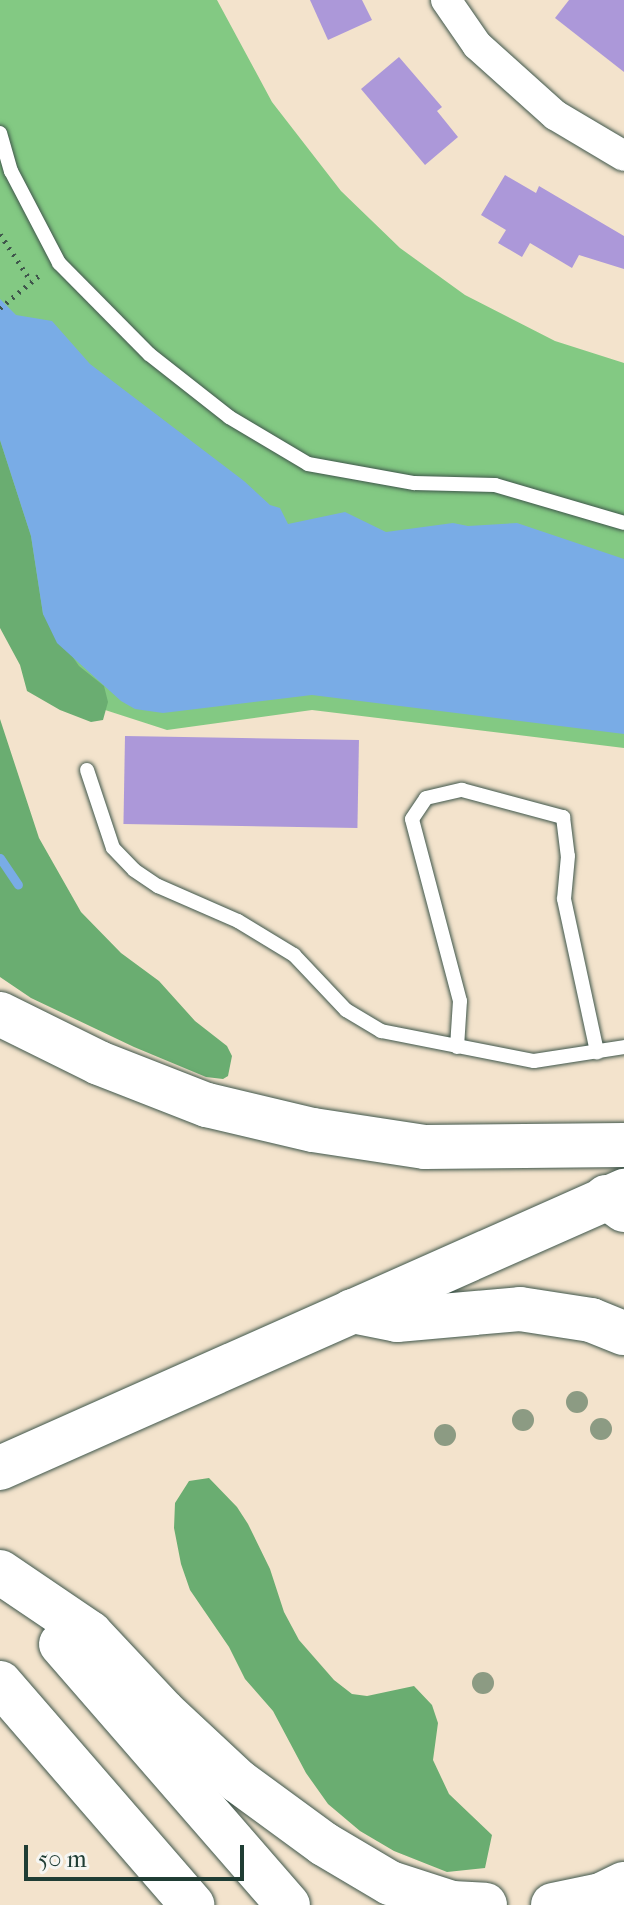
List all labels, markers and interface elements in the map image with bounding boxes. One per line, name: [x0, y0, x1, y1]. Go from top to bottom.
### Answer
scale bar: [28, 1829, 248, 1879]
text: 50 m: [38, 1845, 87, 1873]

